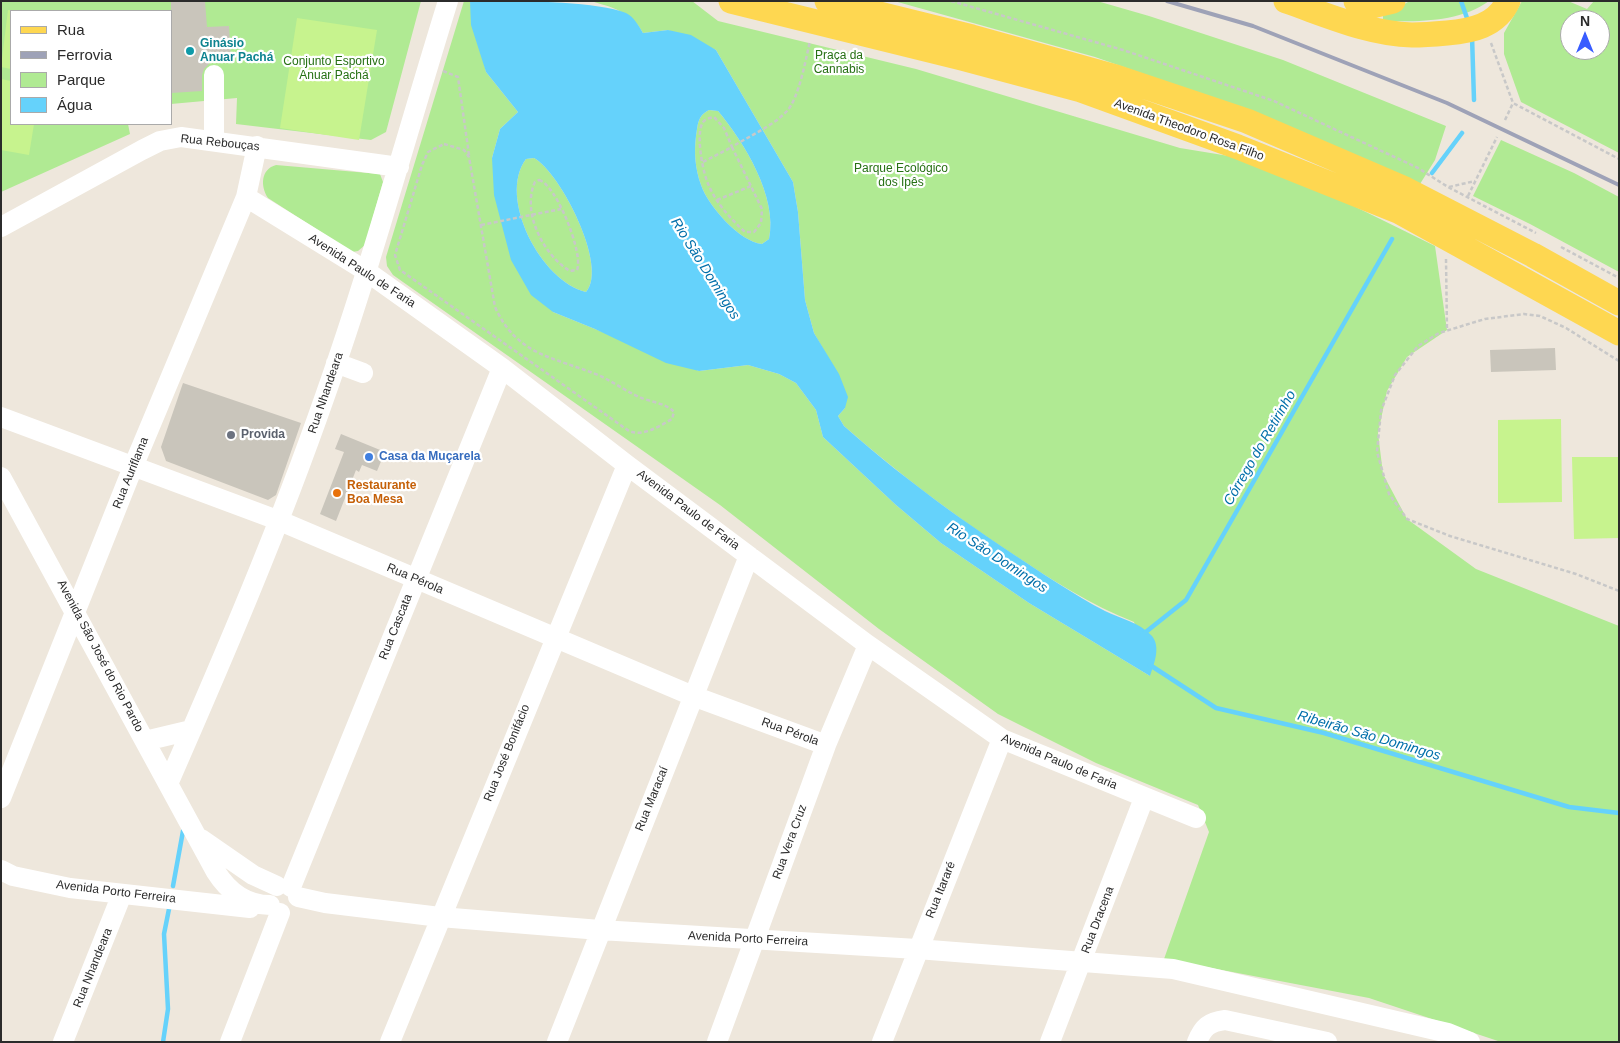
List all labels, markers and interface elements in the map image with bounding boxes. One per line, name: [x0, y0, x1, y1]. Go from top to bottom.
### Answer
legend: [10, 10, 172, 125]
north arrow: [1560, 10, 1610, 60]
text: N: [1580, 13, 1590, 29]
text: Rua: [57, 21, 85, 38]
place label: Ginásio Anuar Pachá: [200, 37, 273, 65]
marker: Ginásio Anuar Pachá: [184, 45, 196, 57]
text: Ferrovia: [57, 46, 112, 63]
park label: Praça da Cannabis: [814, 49, 864, 77]
park label: Conjunto Esportivo Anuar Pachá: [283, 55, 385, 83]
text: Parque: [57, 71, 105, 88]
text: Água: [57, 96, 92, 113]
street label: Avenida Theodoro Rosa Filho: [1112, 96, 1266, 164]
street label: Rua Rebouças: [180, 132, 260, 154]
park label: Parque Ecológico dos Ipês: [854, 162, 948, 190]
water label: Rio São Domingos: [667, 215, 743, 323]
street label: Avenida Paulo de Faria: [306, 231, 418, 311]
street label: Rua Nhandeara: [305, 351, 347, 435]
water label: Córrego do Retirinho: [1220, 388, 1300, 508]
place label: Provida: [241, 428, 285, 442]
marker: Provida: [225, 429, 237, 441]
street label: Rua Auriflama: [110, 435, 152, 511]
place label: Casa da Muçarela: [379, 450, 480, 464]
marker: Casa da Muçarela: [363, 451, 375, 463]
street label: Avenida Paulo de Faria: [634, 467, 742, 553]
place label: Restaurante Boa Mesa: [347, 479, 416, 507]
marker: Restaurante Boa Mesa: [331, 487, 343, 499]
water label: Rio São Domingos: [943, 519, 1051, 597]
street label: Rua Pérola: [385, 561, 445, 597]
street label: Avenida São José do Rio Pardo: [54, 578, 146, 734]
street label: Rua Cascata: [376, 592, 416, 662]
street label: Rua José Bonifácio: [481, 702, 533, 804]
water label: Ribeirão São Domingos: [1296, 708, 1442, 764]
street label: Rua Pérola: [759, 715, 821, 749]
street label: Avenida Paulo de Faria: [999, 731, 1119, 793]
street label: Rua Maracaí: [632, 764, 672, 834]
street label: Rua Vera Cruz: [770, 803, 810, 881]
street label: Rua Itararé: [923, 859, 959, 921]
street label: Avenida Porto Ferreira: [55, 878, 177, 906]
street label: Rua Dracena: [1079, 884, 1117, 956]
street label: Rua Nhandeara: [70, 926, 116, 1010]
street label: Avenida Porto Ferreira: [687, 929, 809, 949]

